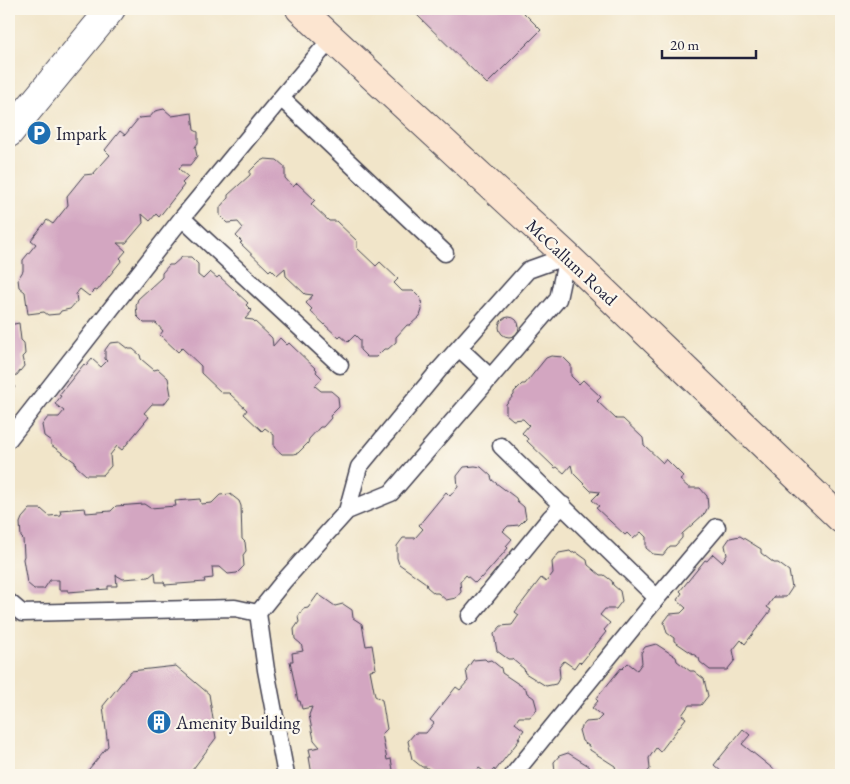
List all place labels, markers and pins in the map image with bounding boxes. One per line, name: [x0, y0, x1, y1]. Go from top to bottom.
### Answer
parking icon: Impark: [26, 120, 52, 146]
place label: Impark: [56, 122, 107, 145]
building icon: Amenity Building: [146, 709, 172, 735]
place label: Amenity Building: [175, 711, 300, 734]

